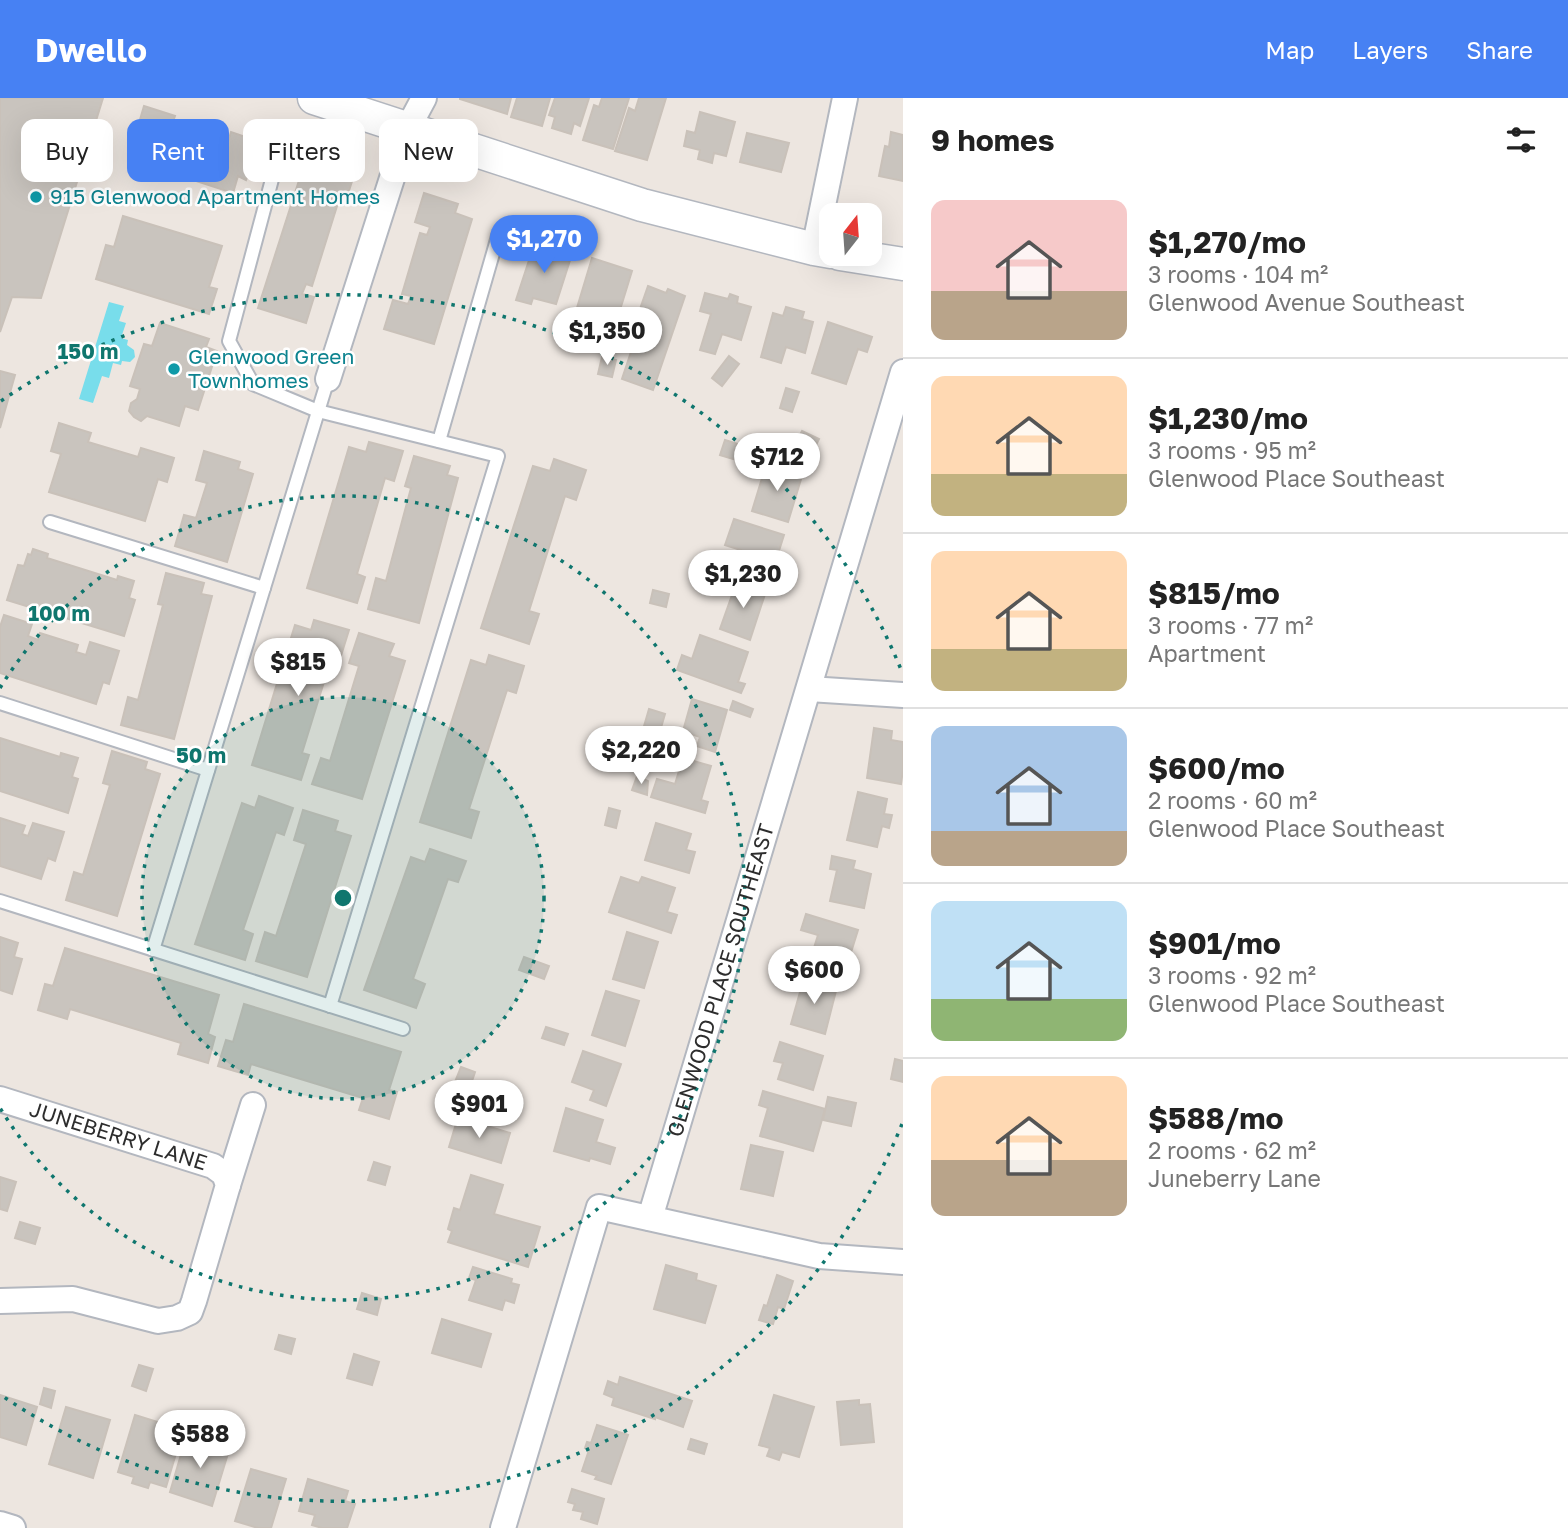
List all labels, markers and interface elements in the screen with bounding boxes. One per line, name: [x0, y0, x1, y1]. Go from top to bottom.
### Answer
text: Dwello: [35, 30, 147, 69]
text: Map: [1265, 35, 1314, 64]
text: Layers: [1352, 35, 1428, 64]
text: Share: [1466, 35, 1533, 64]
chip: Buy: [21, 119, 113, 182]
chip: Rent: [127, 119, 229, 182]
chip: Filters: [243, 119, 365, 182]
chip: New: [379, 119, 478, 182]
icon: filters: [1502, 121, 1540, 159]
text: 9 homes: [931, 122, 1054, 158]
place label: 915 Glenwood Apartment Homes: [50, 183, 380, 209]
marker: 915 Glenwood Apartment Homes: [28, 189, 44, 205]
north arrow: [819, 203, 882, 266]
map controls: [819, 203, 882, 266]
pin: $1,270: [487, 216, 601, 275]
text: $1,270: [506, 224, 582, 252]
text: $1,270/mo: [1148, 224, 1306, 260]
icon: home: [987, 228, 1071, 312]
text: 3 rooms · 104 m²: [1148, 260, 1328, 288]
text: Glenwood Avenue Southeast: [1148, 288, 1465, 316]
pin: $1,350: [550, 308, 664, 367]
text: $1,350: [568, 316, 646, 344]
text: 150 m: [58, 338, 118, 364]
place label: Glenwood Green Townhomes: [188, 343, 354, 393]
marker: Glenwood Green Townhomes: [166, 361, 182, 377]
text: $1,230/mo: [1148, 400, 1308, 436]
icon: home: [987, 404, 1071, 488]
pin: $712: [736, 434, 818, 493]
text: 3 rooms · 95 m²: [1148, 436, 1316, 464]
text: $712: [750, 442, 804, 470]
text: Glenwood Place Southeast: [1148, 464, 1445, 492]
pin: $1,230: [686, 550, 800, 610]
text: $1,230: [704, 559, 782, 587]
text: $815/mo: [1148, 575, 1280, 611]
icon: home: [987, 579, 1071, 663]
text: 100 m: [28, 600, 90, 626]
text: 3 rooms · 77 m²: [1148, 611, 1313, 639]
pin: $815: [257, 638, 339, 698]
text: Apartment: [1148, 639, 1266, 667]
text: $815: [270, 647, 326, 675]
pin: $2,220: [584, 726, 698, 786]
text: $2,220: [601, 735, 681, 763]
text: 50 m: [176, 742, 226, 768]
text: $600/mo: [1148, 750, 1285, 786]
icon: home: [987, 754, 1071, 838]
text: 2 rooms · 60 m²: [1148, 786, 1317, 814]
text: Glenwood Place Southeast: [1148, 814, 1445, 842]
street label: GLENWOOD PLACE SOUTHEAST: [661, 821, 779, 1140]
centre of rings: [331, 886, 355, 910]
text: $901/mo: [1148, 925, 1281, 961]
icon: home: [987, 929, 1071, 1013]
pin: $600: [773, 946, 855, 1006]
text: $600: [784, 955, 844, 983]
text: 3 rooms · 92 m²: [1148, 961, 1316, 989]
text: Glenwood Place Southeast: [1148, 989, 1445, 1017]
pin: $901: [438, 1080, 520, 1140]
text: $901: [451, 1089, 507, 1117]
street label: JUNEBERRY LANE: [27, 1095, 211, 1175]
text: $588/mo: [1148, 1100, 1283, 1136]
icon: home: [987, 1104, 1071, 1188]
text: 2 rooms · 62 m²: [1148, 1136, 1316, 1164]
text: Juneberry Lane: [1148, 1164, 1321, 1192]
pin: $588: [159, 1410, 241, 1470]
text: $588: [171, 1419, 229, 1447]

